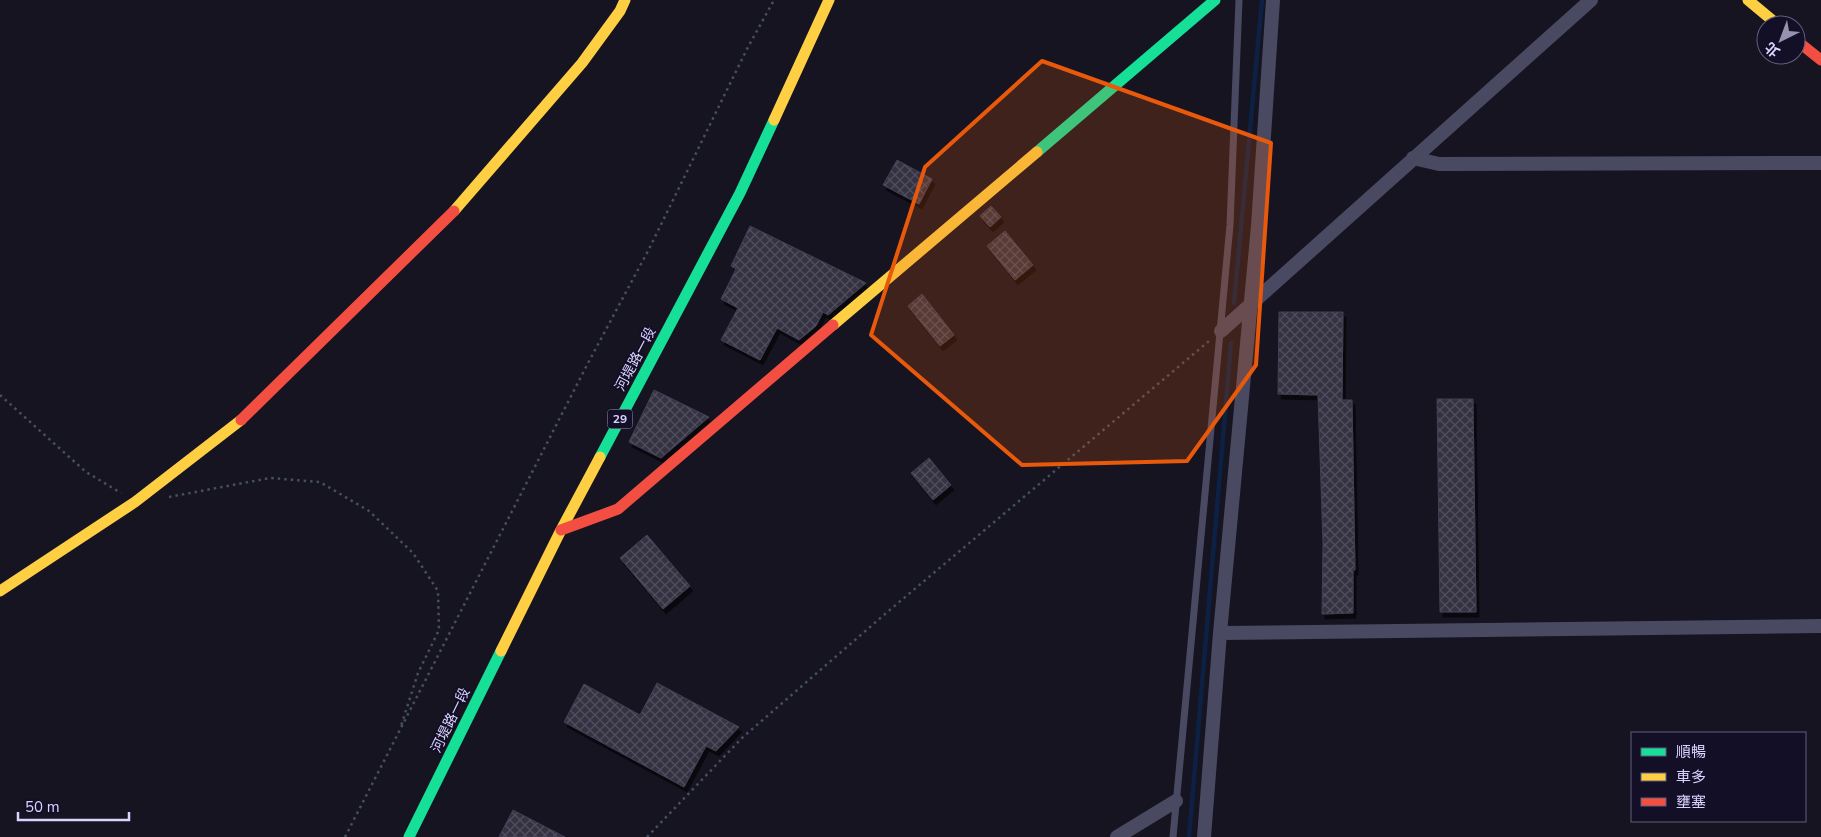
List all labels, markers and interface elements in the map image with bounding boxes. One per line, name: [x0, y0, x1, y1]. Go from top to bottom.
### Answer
north arrow: [1756, 15, 1806, 65]
text: 北: [1761, 38, 1784, 61]
street label: 河堤路一段: [611, 324, 660, 395]
road number: 29: [608, 409, 632, 428]
street label: 河堤路一段: [427, 685, 474, 756]
legend: [1631, 732, 1806, 822]
text: 順暢: [1676, 742, 1706, 762]
text: 車多: [1676, 767, 1706, 787]
scale bar: [18, 790, 129, 822]
text: 壅塞: [1676, 792, 1706, 812]
text: 50 m: [25, 797, 60, 817]

